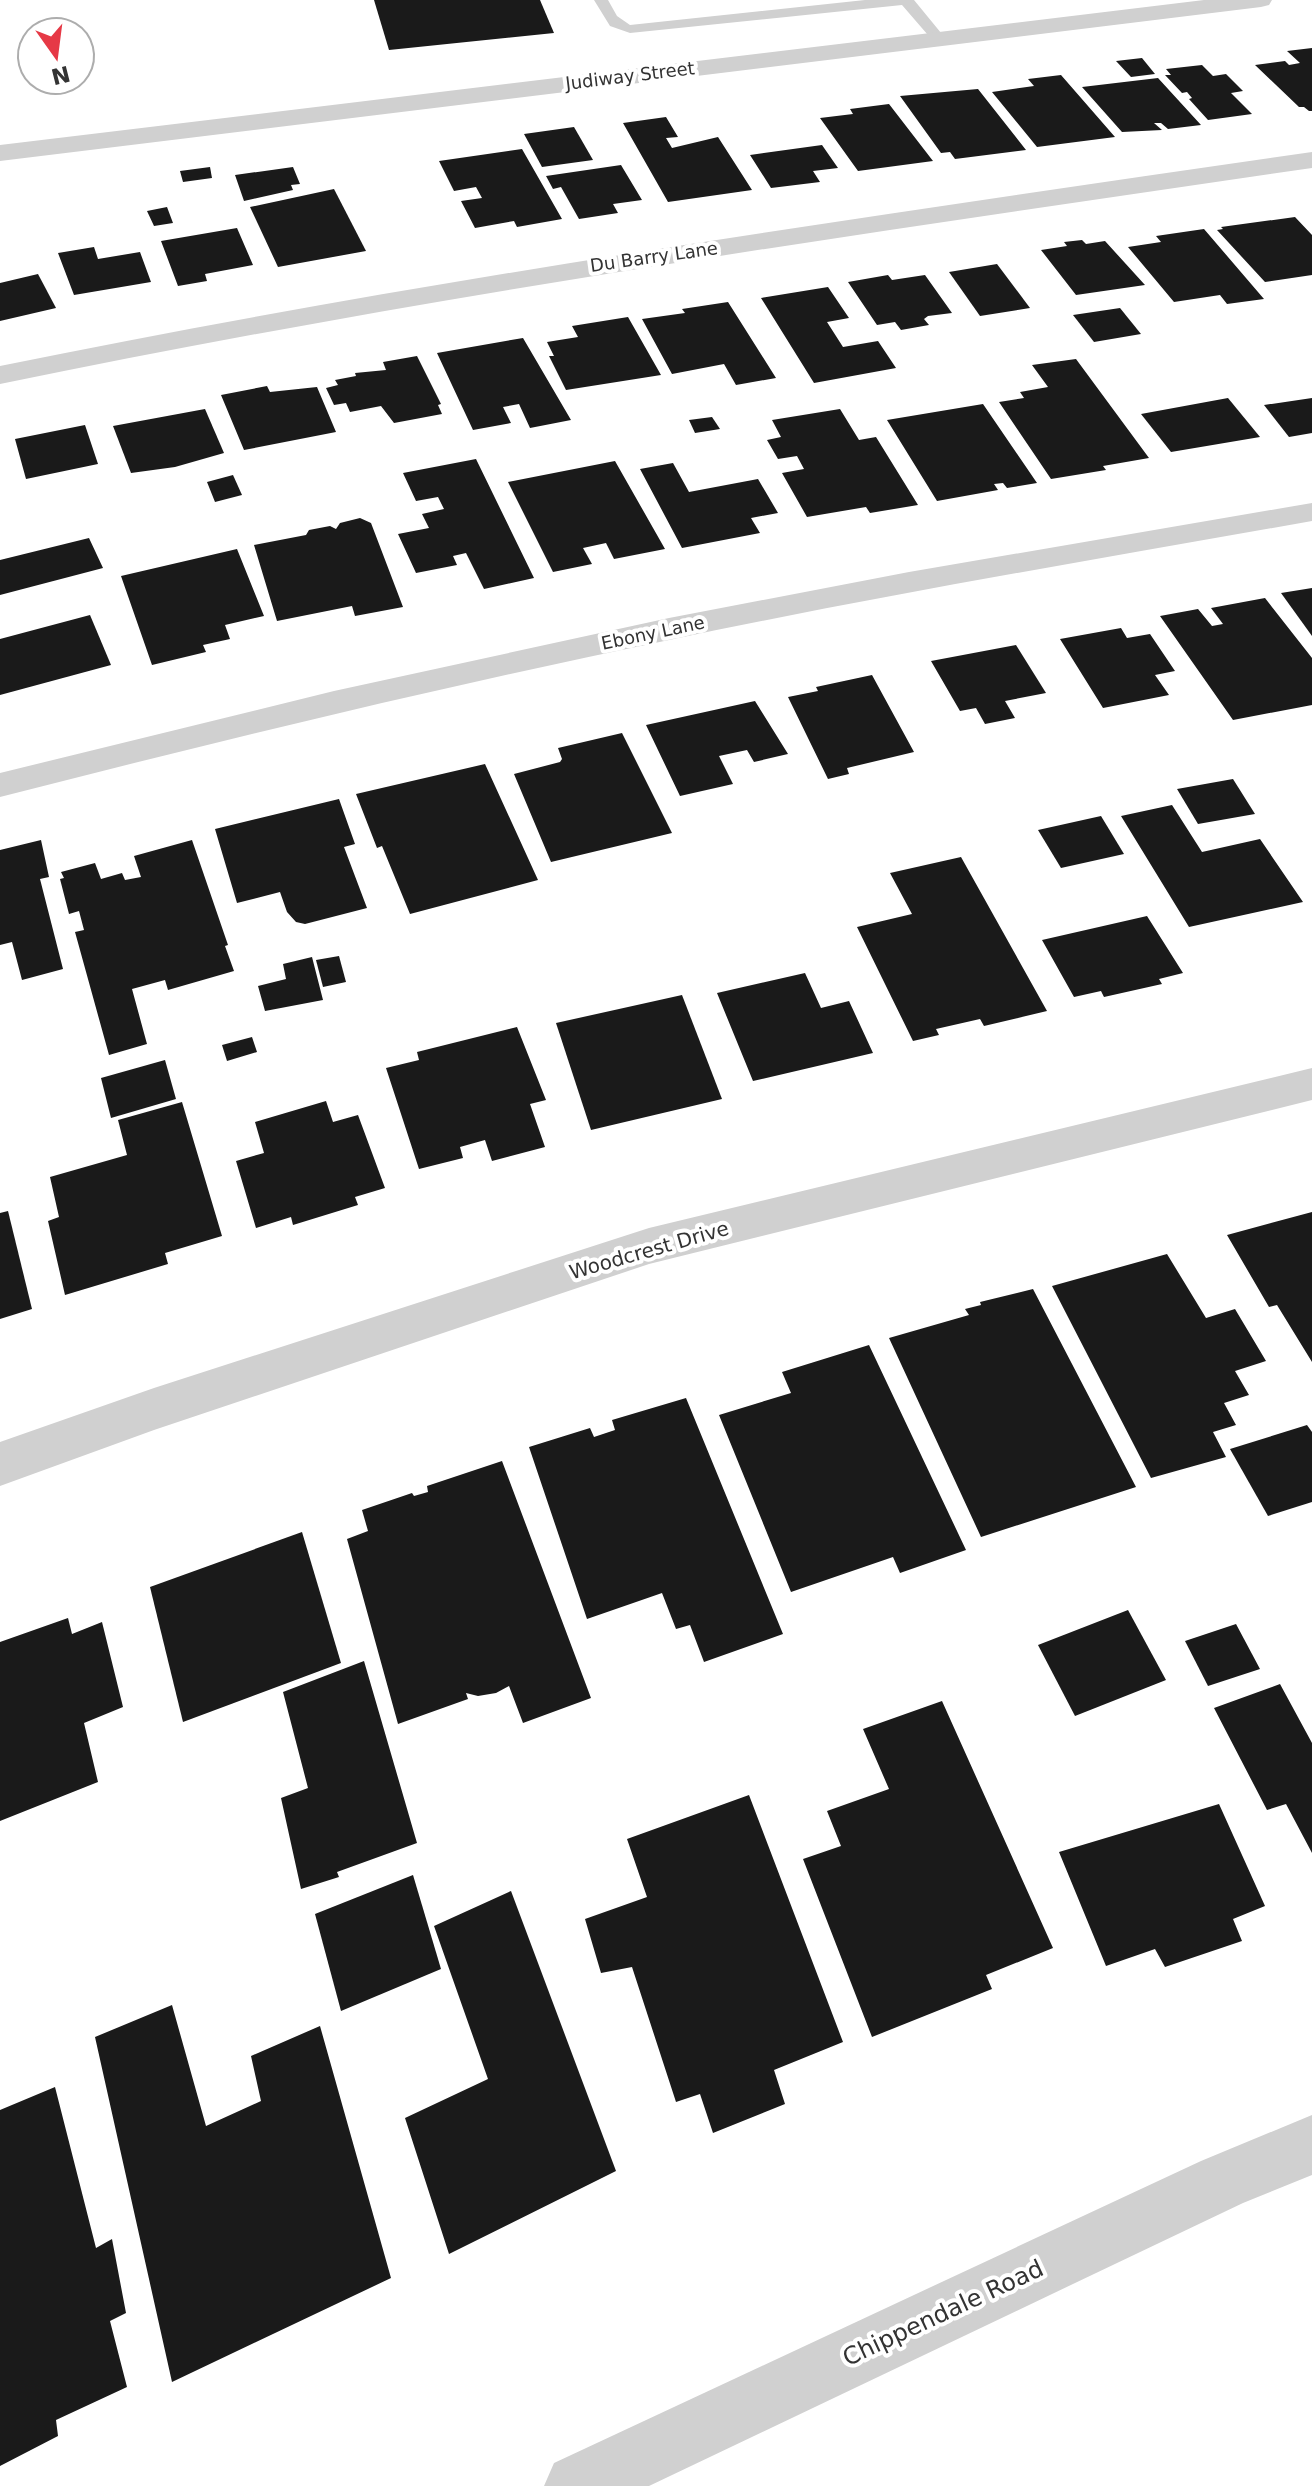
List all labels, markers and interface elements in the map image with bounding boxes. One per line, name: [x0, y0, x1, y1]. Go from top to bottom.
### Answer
north arrow: [16, 16, 96, 96]
street label: Judiway Street: [563, 57, 696, 94]
text: N: [49, 61, 73, 89]
street label: Du Barry Lane: [589, 237, 719, 276]
street label: Ebony Lane: [599, 611, 707, 654]
street label: Woodcrest Drive: [566, 1216, 732, 1284]
street label: Chippendale Road: [838, 2254, 1048, 2372]

